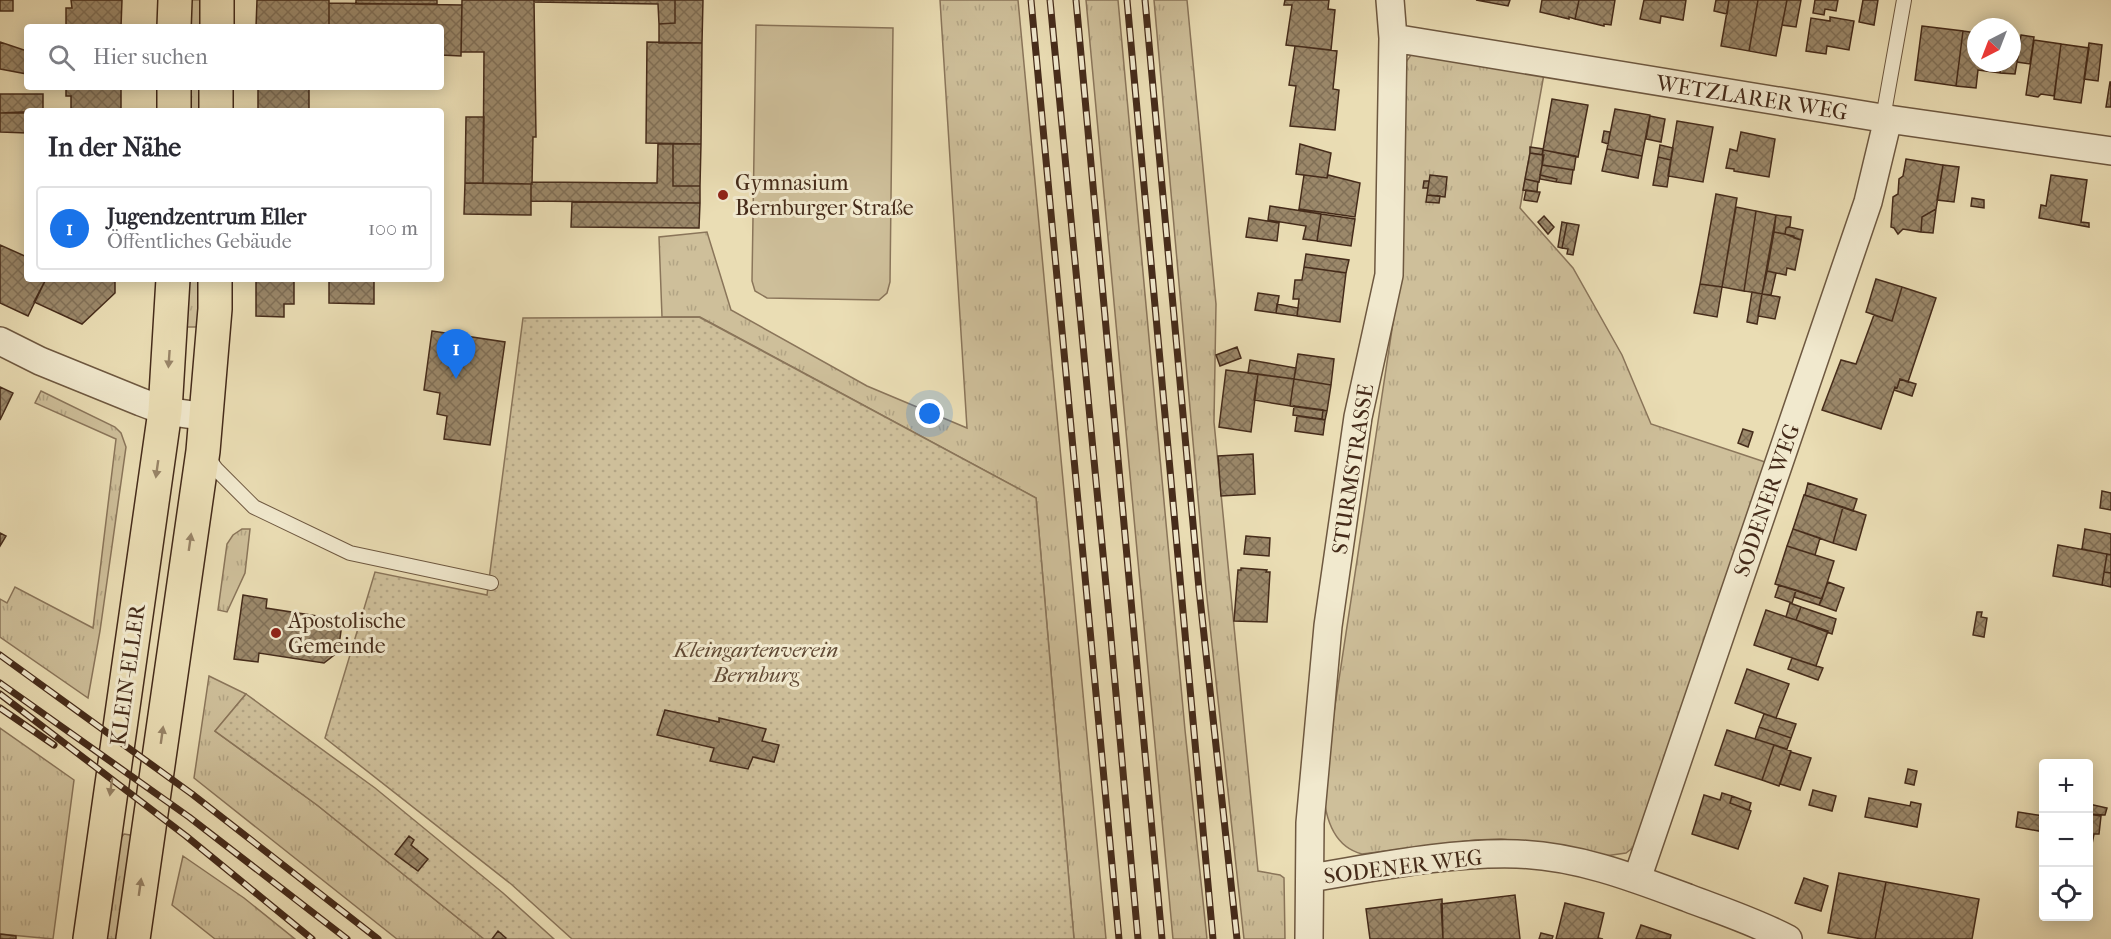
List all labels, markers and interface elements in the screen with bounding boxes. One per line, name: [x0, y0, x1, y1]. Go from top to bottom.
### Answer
north arrow: [1967, 18, 2021, 72]
search box: [24, 24, 444, 90]
icon: search: [45, 41, 78, 74]
text: Hier suchen: [93, 44, 208, 70]
street label: WETZLARER WEG: [1653, 70, 1849, 126]
text: In der Nähe: [48, 132, 181, 163]
place label: Gymnasium Bernburger Straße: [735, 170, 914, 221]
marker: Gymnasium Bernburger Straße: [716, 188, 730, 202]
text: Jugendzentrum Eller: [107, 204, 306, 230]
text: 1: [66, 217, 73, 240]
text: 100 m: [368, 217, 418, 240]
text: Öffentliches Gebäude: [107, 230, 292, 253]
pin: 1: [436, 330, 476, 379]
one-way arrow: [164, 349, 174, 368]
street label: STURMSTRASSE: [1327, 382, 1379, 556]
your location: [915, 399, 944, 428]
street label: SODENER WEG: [1729, 421, 1805, 580]
one-way arrow: [153, 460, 162, 479]
one-way arrow: [185, 533, 194, 552]
street label: KLEIN-ELLER: [105, 602, 151, 748]
place label: Apostolische Gemeinde: [287, 608, 406, 659]
marker: Apostolische Gemeinde: [269, 626, 283, 640]
park label: Kleingartenverein Bernburg: [672, 637, 838, 688]
one-way arrow: [157, 726, 167, 745]
map controls: [2039, 759, 2093, 921]
button: +: [2039, 759, 2093, 813]
one-way arrow: [107, 777, 116, 796]
button: −: [2039, 813, 2093, 867]
street label: SODENER WEG: [1322, 844, 1484, 890]
button: locate: [2039, 867, 2093, 921]
one-way arrow: [136, 877, 145, 896]

